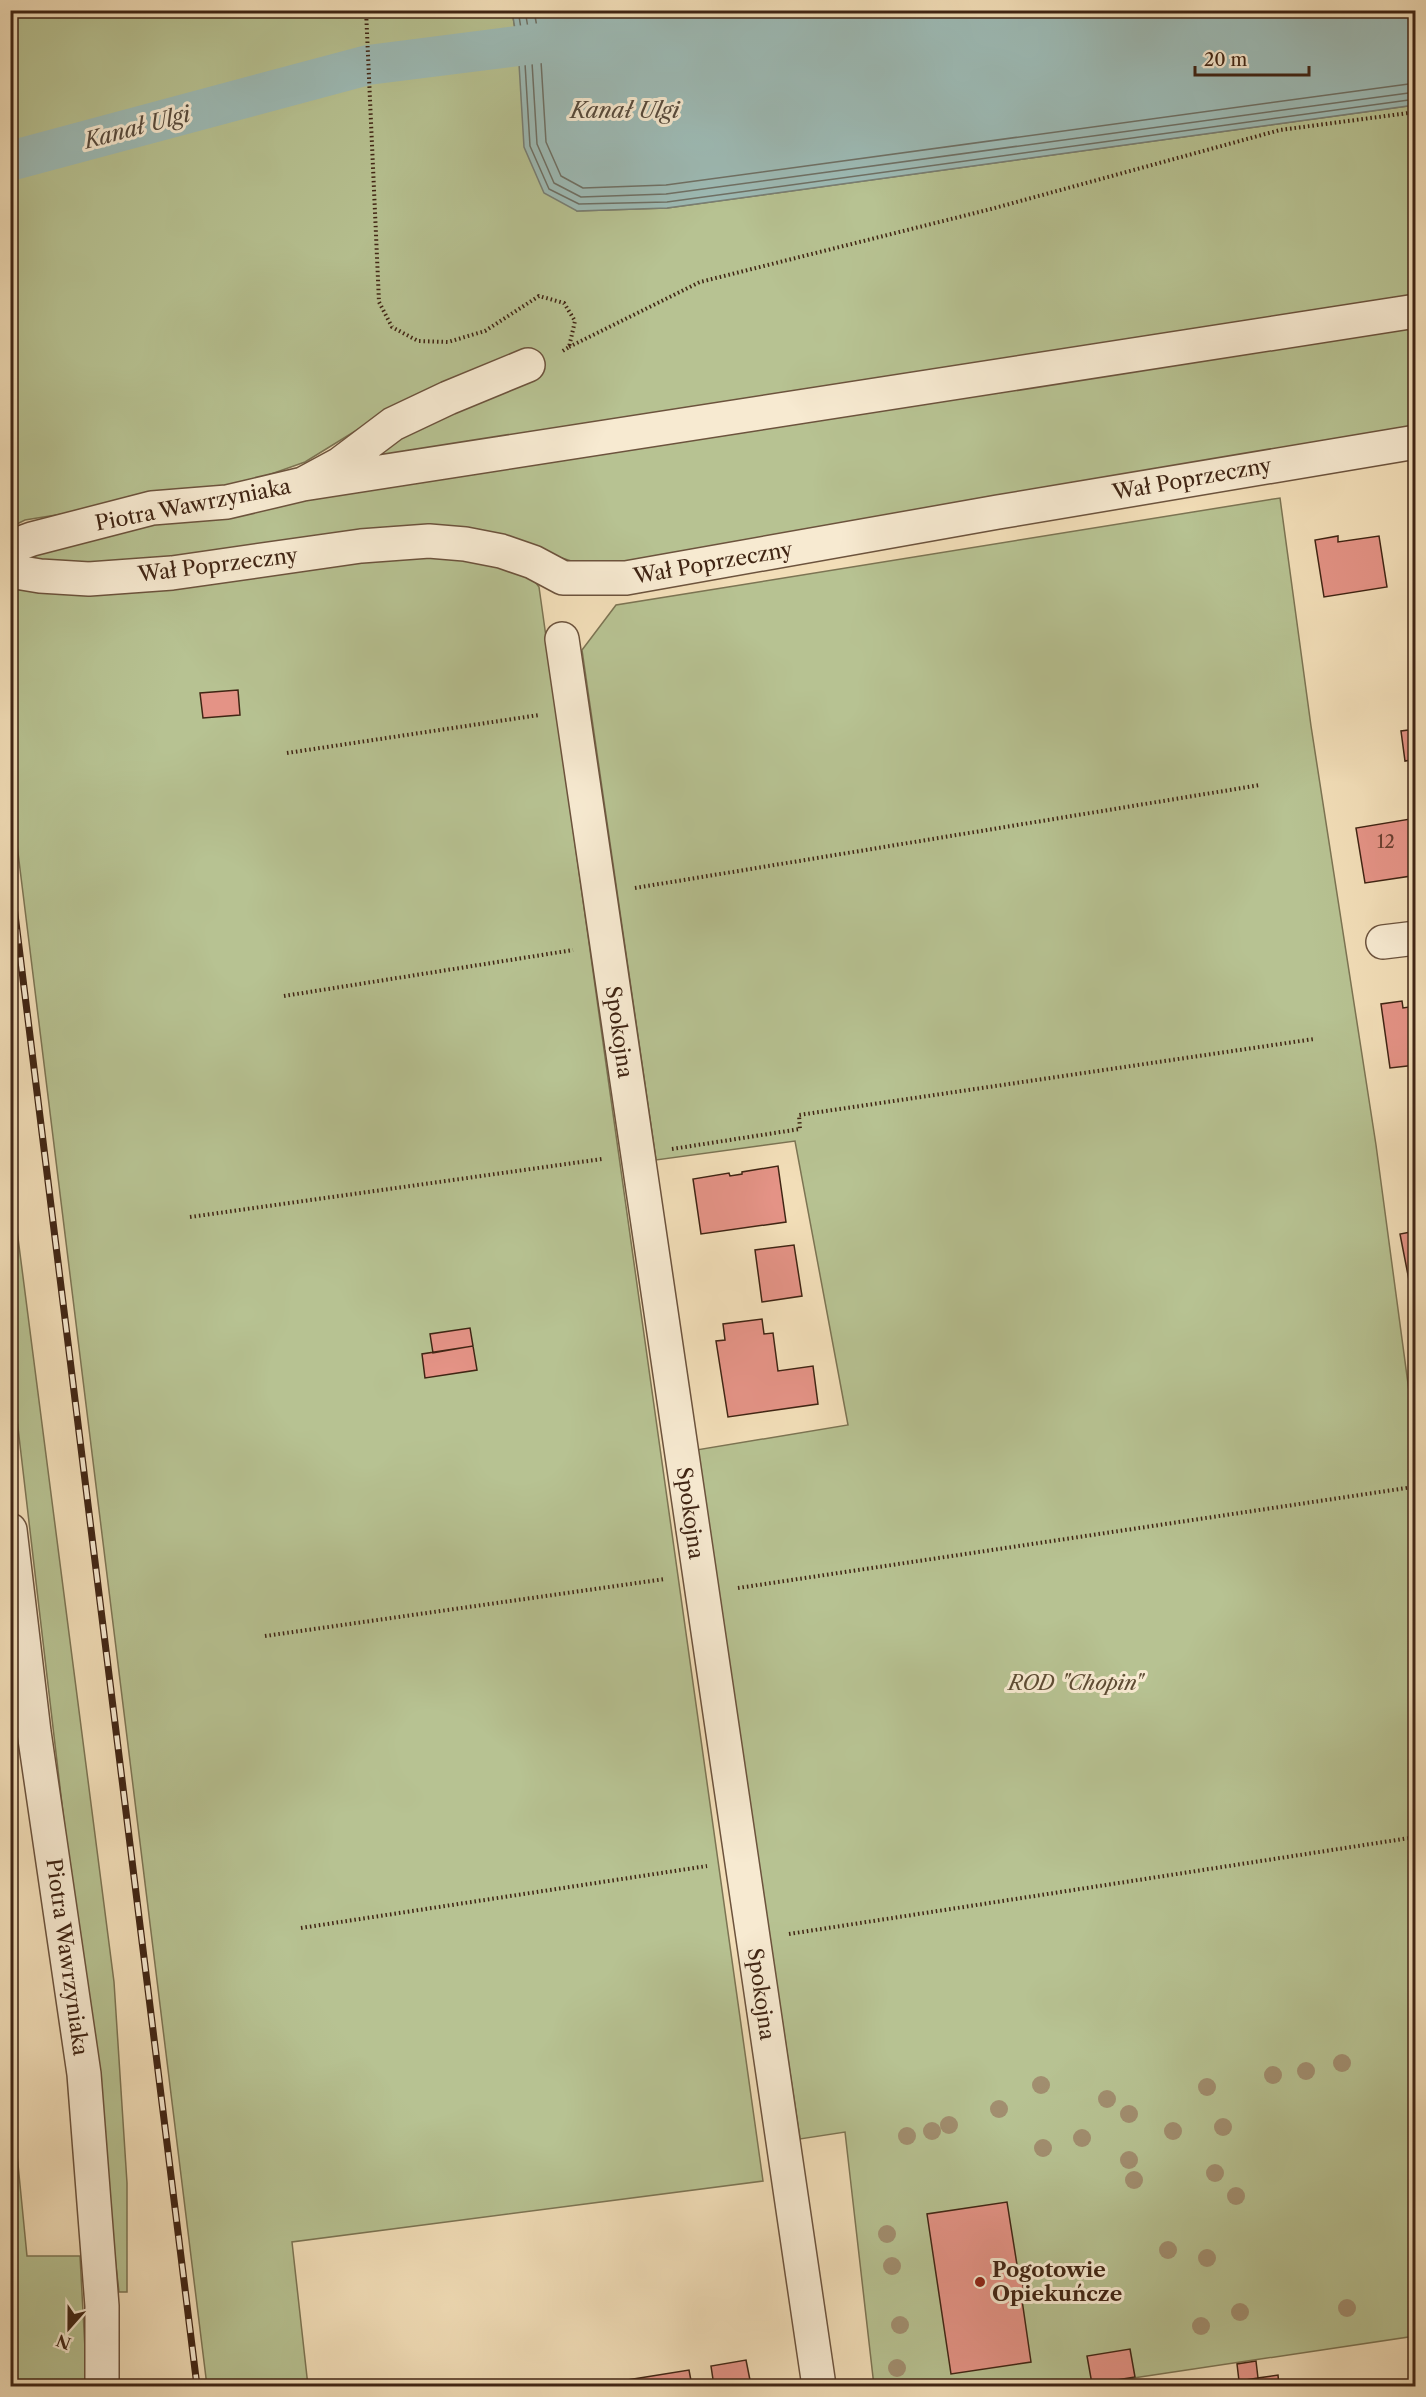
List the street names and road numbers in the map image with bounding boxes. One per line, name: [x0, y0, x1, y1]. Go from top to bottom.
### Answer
street label: Wał Poprzeczny: [1110, 452, 1274, 505]
street label: Piotra Wawrzyniaka: [93, 473, 294, 536]
street label: Wał Poprzeczny: [631, 536, 795, 589]
street label: Wał Poprzeczny: [136, 542, 300, 587]
street label: Spokojna: [601, 984, 638, 1080]
street label: Spokojna: [672, 1465, 709, 1561]
street label: Piotra Wawrzyniaka: [41, 1857, 94, 2058]
street label: Spokojna: [743, 1946, 780, 2042]

